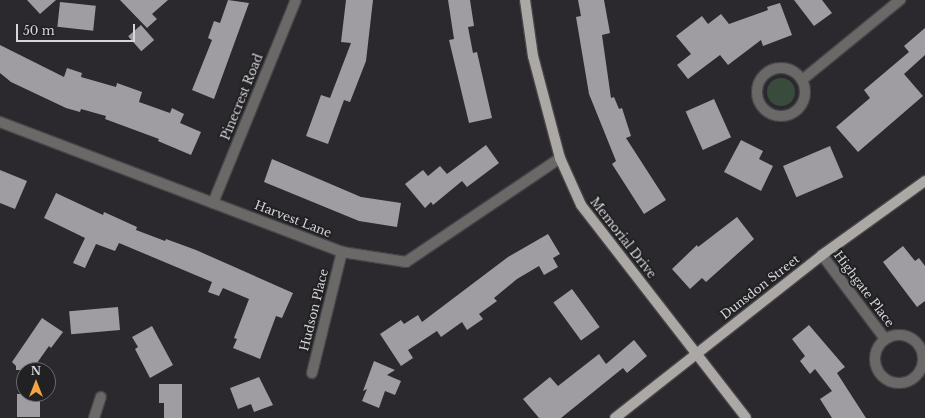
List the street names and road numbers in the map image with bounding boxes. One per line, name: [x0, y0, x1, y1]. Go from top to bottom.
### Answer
street label: Pinecrest Road: [218, 52, 266, 142]
street label: Memorial Drive: [587, 195, 659, 281]
street label: Harvest Lane: [252, 198, 334, 240]
street label: Highgate Place: [831, 248, 897, 330]
street label: Dunsdon Street: [718, 252, 802, 322]
street label: Hudson Place: [297, 267, 331, 353]

